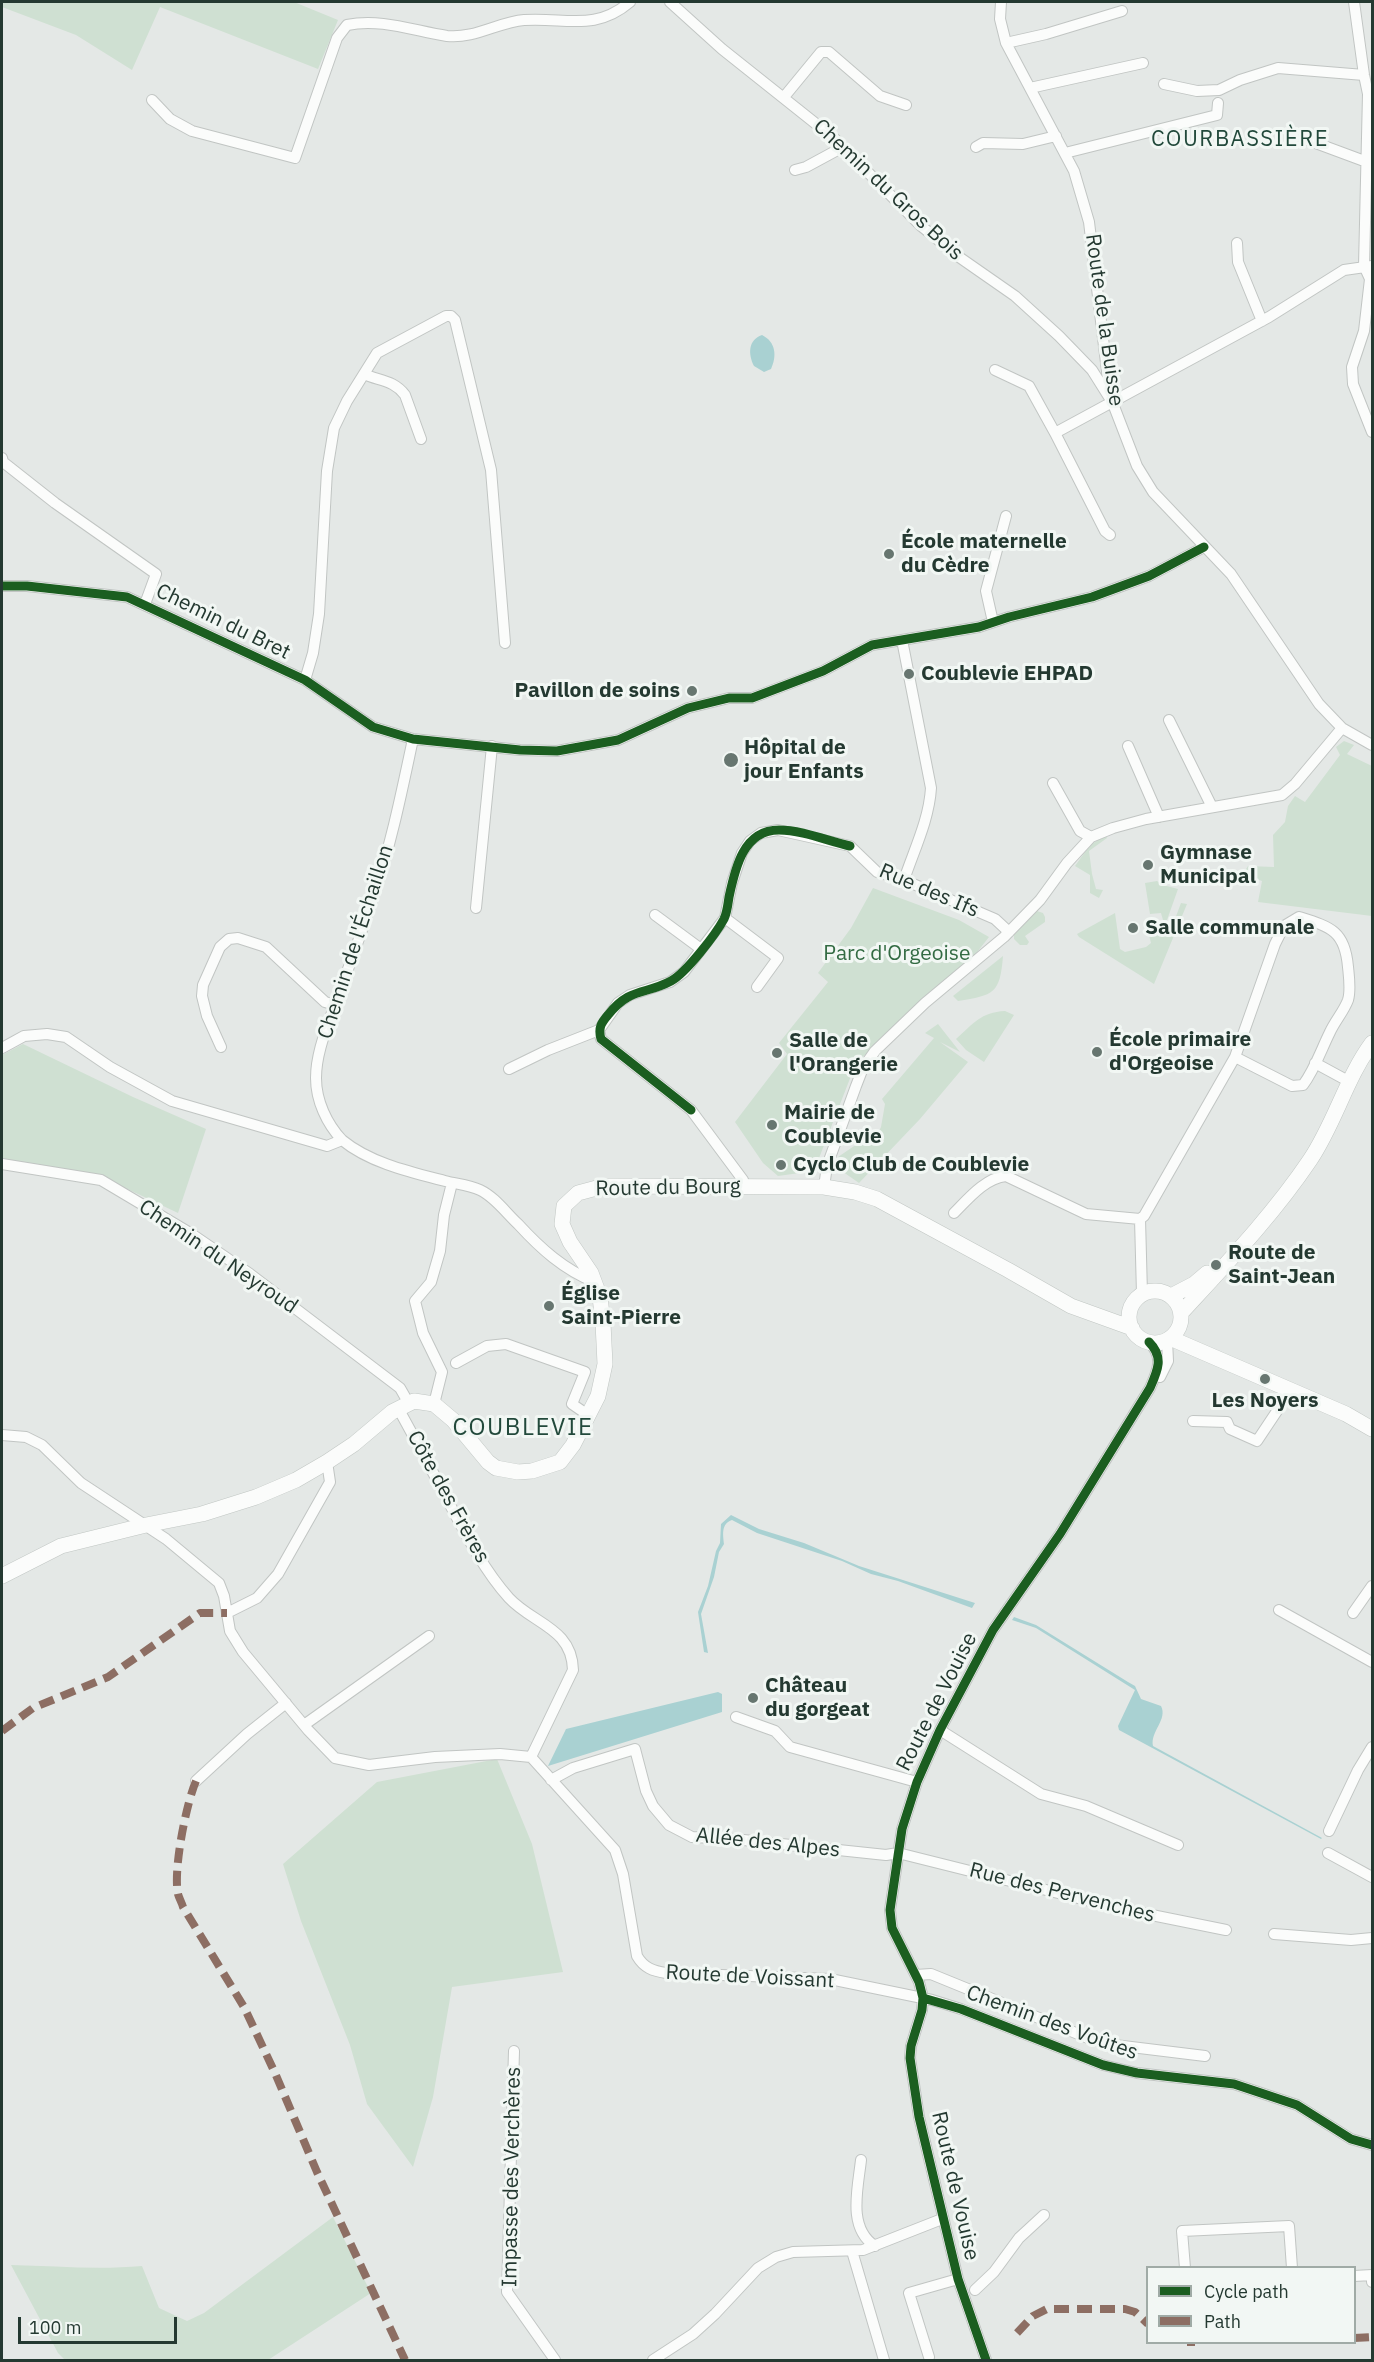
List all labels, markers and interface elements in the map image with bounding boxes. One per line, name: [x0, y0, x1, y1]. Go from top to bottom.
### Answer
street label: Chemin du Gros Bois: [808, 114, 968, 266]
district label: COURBASSIÈRE: [1151, 127, 1329, 153]
street label: Route de la Buisse: [1079, 232, 1129, 408]
place label: École maternelle du Cèdre: [901, 529, 1067, 579]
marker: École maternelle du Cèdre: [882, 547, 896, 561]
street label: Chemin du Bret: [152, 579, 294, 665]
place label: Coublevie EHPAD: [921, 661, 1093, 687]
marker: Coublevie EHPAD: [902, 667, 916, 681]
place label: Pavillon de soins: [515, 678, 680, 704]
marker: Pavillon de soins: [685, 684, 699, 698]
place label: Hôpital de jour Enfants: [744, 735, 864, 785]
marker: Hôpital de jour Enfants: [722, 751, 740, 769]
place label: Gymnase Municipal: [1160, 840, 1256, 890]
street label: Chemin de l'Échaillon: [313, 842, 399, 1042]
marker: Gymnase Municipal: [1141, 858, 1155, 872]
street label: Rue des Ifs: [875, 859, 983, 923]
place label: Salle communale: [1145, 915, 1315, 941]
marker: Salle communale: [1126, 921, 1140, 935]
park label: Parc d'Orgeoise: [823, 941, 971, 967]
place label: École primaire d'Orgeoise: [1109, 1027, 1251, 1077]
place label: Salle de l'Orangerie: [789, 1028, 898, 1078]
marker: École primaire d'Orgeoise: [1090, 1045, 1104, 1059]
marker: Salle de l'Orangerie: [770, 1046, 784, 1060]
place label: Mairie de Coublevie: [784, 1100, 882, 1150]
marker: Mairie de Coublevie: [765, 1118, 779, 1132]
place label: Cyclo Club de Coublevie: [793, 1152, 1029, 1178]
marker: Cyclo Club de Coublevie: [774, 1158, 788, 1172]
street label: Route du Bourg: [595, 1174, 741, 1202]
street label: Chemin du Neyroud: [134, 1194, 302, 1320]
place label: Route de Saint-Jean: [1228, 1240, 1335, 1290]
marker: Route de Saint-Jean: [1209, 1258, 1223, 1272]
place label: Église Saint-Pierre: [561, 1281, 681, 1331]
marker: Église Saint-Pierre: [542, 1299, 556, 1313]
marker: Les Noyers: [1258, 1372, 1272, 1386]
place label: Les Noyers: [1211, 1388, 1319, 1414]
district label: COUBLEVIE: [452, 1414, 594, 1442]
street label: Côte des Frères: [401, 1426, 495, 1568]
street label: Route de Vouise: [891, 1629, 983, 1775]
place label: Château du gorgeat: [765, 1673, 870, 1723]
marker: Château du gorgeat: [746, 1691, 760, 1705]
street label: Allée des Alpes: [695, 1823, 841, 1863]
street label: Rue des Pervenches: [967, 1858, 1157, 1928]
street label: Route de Voissant: [665, 1960, 835, 1994]
street label: Chemin des Voûtes: [963, 1980, 1141, 2066]
street label: Impasse des Verchères: [497, 2067, 527, 2287]
street label: Route de Vouise: [926, 2109, 984, 2263]
legend: [1146, 2266, 1356, 2344]
text: Cycle path: [1204, 2280, 1289, 2303]
scale bar: [21, 2305, 180, 2343]
text: Path: [1204, 2310, 1241, 2333]
text: 100 m: [29, 2316, 81, 2339]

